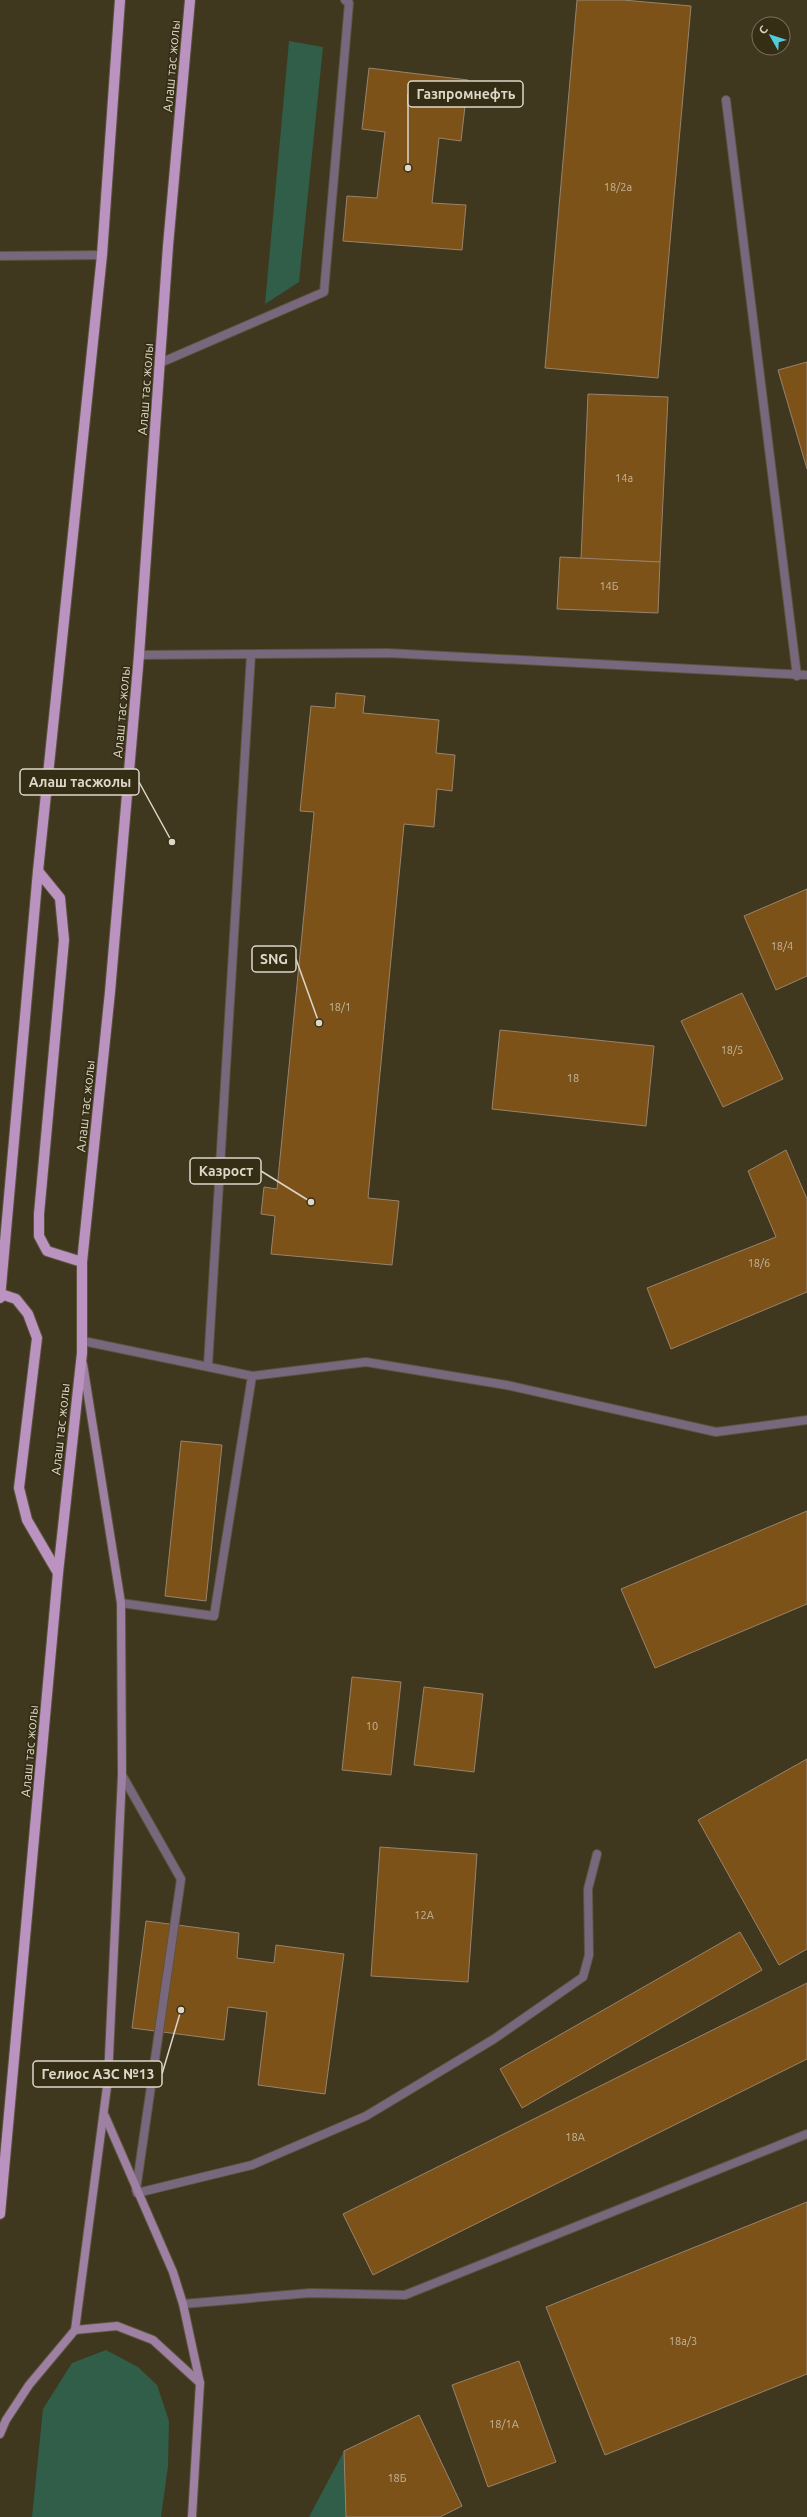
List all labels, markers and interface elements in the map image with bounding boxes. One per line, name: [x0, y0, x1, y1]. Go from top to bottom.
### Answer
north arrow: [751, 16, 791, 56]
street label: Алаш тас жолы: [160, 19, 182, 113]
text: С: [756, 23, 770, 36]
callout: Газпромнефть: [408, 81, 523, 107]
text: Газпромнефть: [417, 86, 516, 102]
house number: 18/2а: [604, 181, 632, 193]
street label: Алаш тас жолы: [135, 342, 155, 436]
house number: 14а: [615, 472, 633, 484]
house number: 14Б: [599, 580, 619, 592]
street label: Алаш тас жолы: [110, 665, 132, 759]
callout: Алаш тасжолы: [20, 769, 139, 795]
text: Алаш тасжолы: [29, 774, 131, 790]
house number: 18/4: [771, 940, 793, 952]
callout: SNG: [252, 946, 296, 972]
text: SNG: [260, 951, 288, 967]
house number: 18/1: [329, 1001, 351, 1013]
house number: 18/5: [721, 1044, 743, 1056]
street label: Алаш тас жолы: [73, 1059, 97, 1153]
house number: 18: [567, 1072, 579, 1084]
callout: Казрост: [190, 1158, 261, 1184]
text: Казрост: [199, 1163, 253, 1179]
house number: 18/6: [748, 1257, 770, 1269]
street label: Алаш тас жолы: [48, 1382, 72, 1476]
street label: Алаш тас жолы: [18, 1704, 40, 1798]
house number: 10: [366, 1720, 378, 1732]
house number: 12А: [414, 1909, 435, 1921]
callout: Гелиос АЗС №13: [33, 2061, 162, 2087]
text: Гелиос АЗС №13: [42, 2066, 154, 2082]
house number: 18А: [565, 2131, 586, 2143]
house number: 18а/3: [669, 2335, 697, 2347]
house number: 18/1А: [489, 2418, 520, 2430]
house number: 18Б: [387, 2472, 407, 2484]

